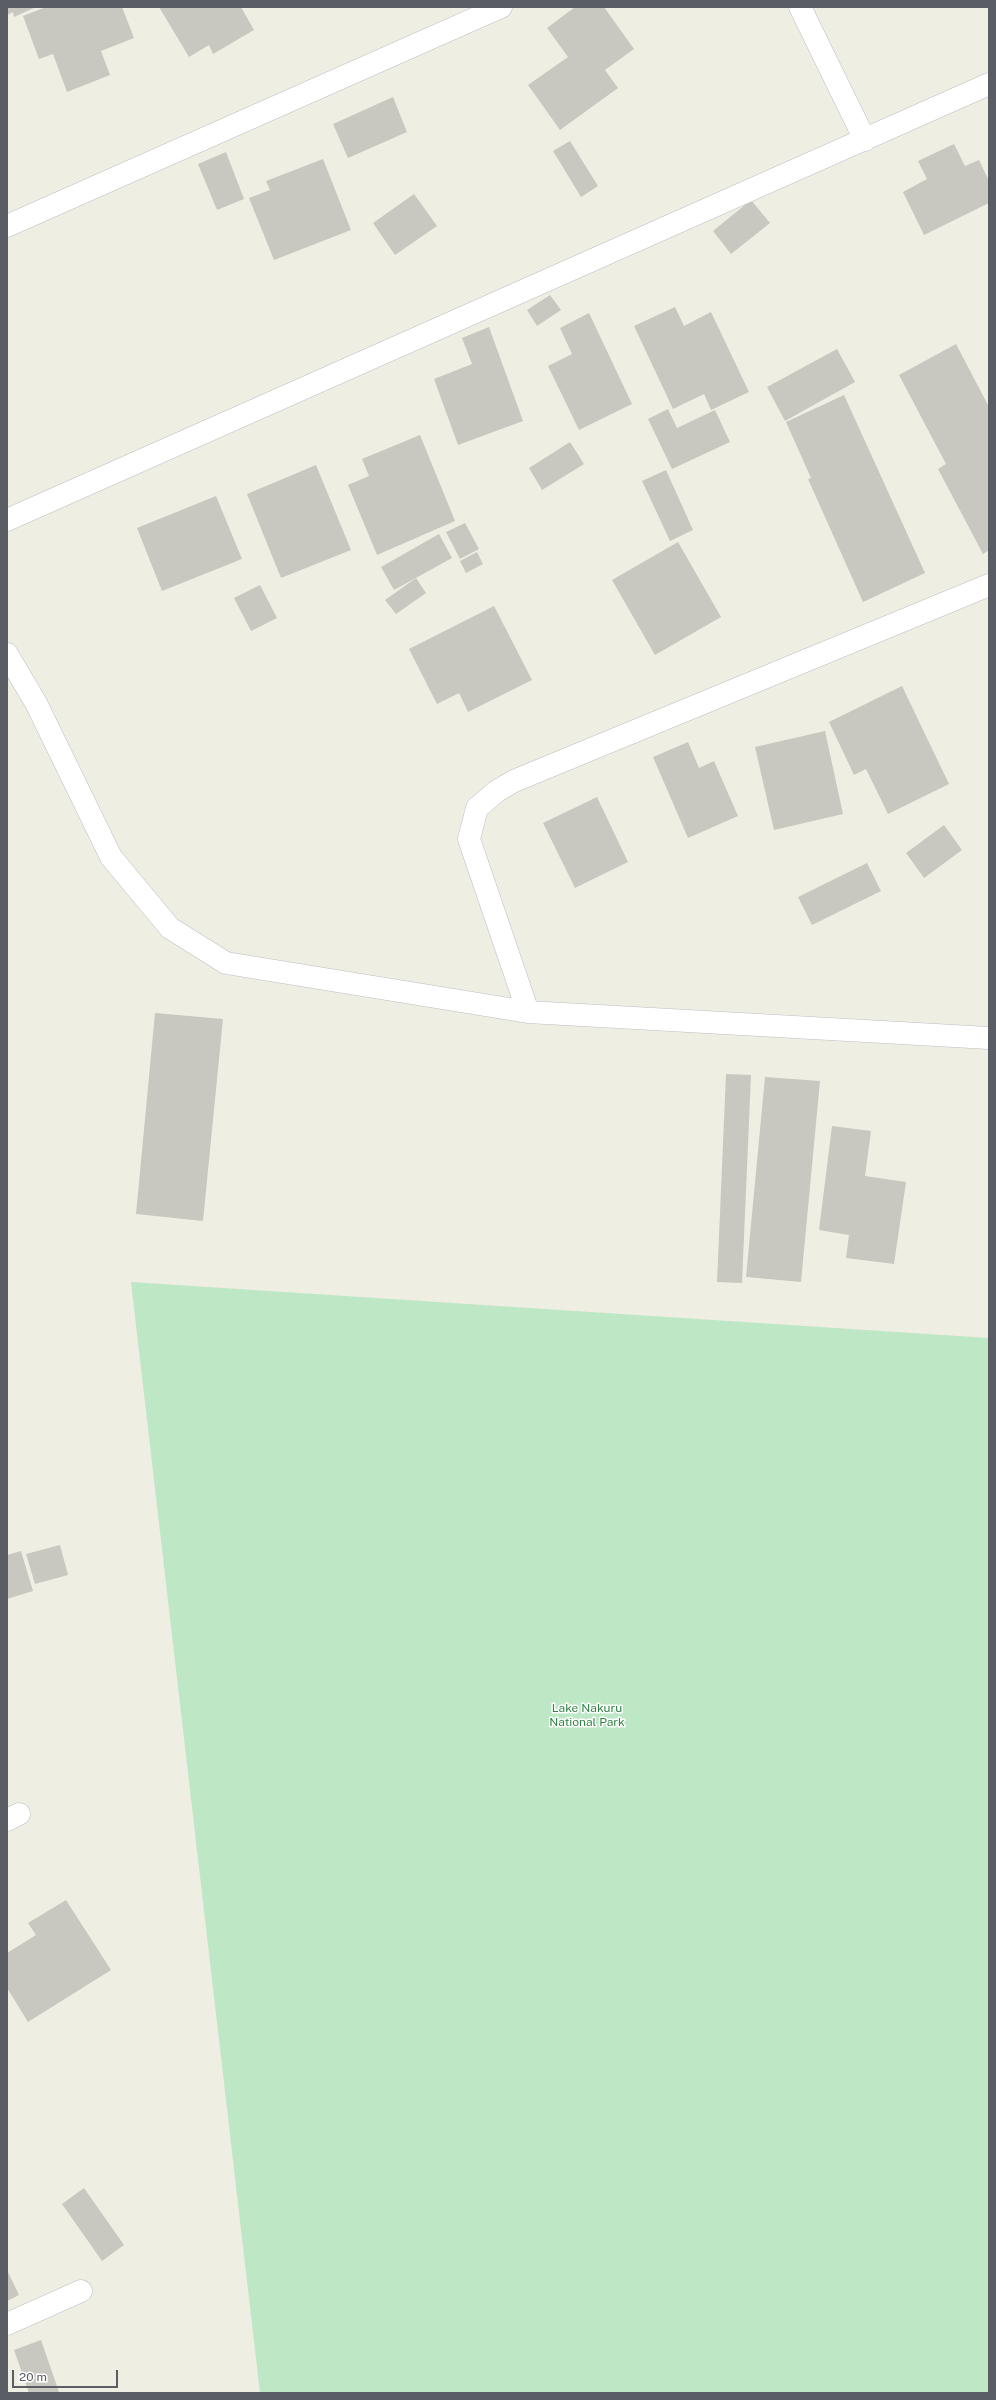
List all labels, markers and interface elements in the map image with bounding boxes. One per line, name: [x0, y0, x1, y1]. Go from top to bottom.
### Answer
park label: Lake Nakuru National Park: [549, 1701, 625, 1729]
scale bar: [14, 2362, 120, 2388]
text: 20 m: [19, 2370, 47, 2384]

